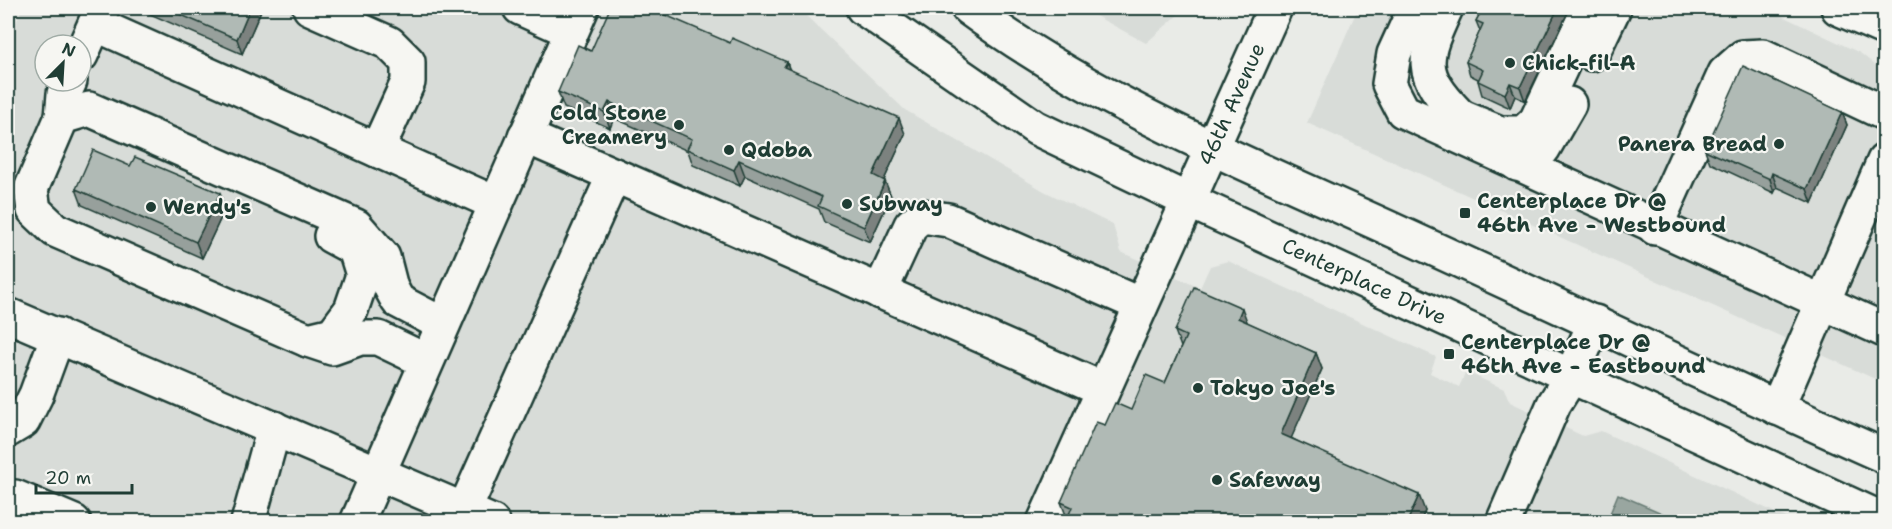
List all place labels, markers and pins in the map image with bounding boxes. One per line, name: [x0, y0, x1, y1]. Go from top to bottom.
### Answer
place label: Chick-fil-A: [1522, 49, 1636, 77]
marker: Chick-fil-A: [1503, 56, 1517, 70]
place label: Cold Stone Creamery: [550, 99, 667, 151]
marker: Cold Stone Creamery: [672, 118, 686, 132]
place label: Panera Bread: [1618, 130, 1767, 158]
place label: Qdoba: [741, 136, 813, 164]
marker: Panera Bread: [1772, 137, 1786, 151]
marker: Qdoba: [722, 143, 736, 157]
place label: Centerplace Dr @ 46th Ave - Westbound: [1477, 187, 1726, 239]
place label: Subway: [859, 190, 943, 218]
place label: Wendy's: [163, 193, 251, 221]
marker: Subway: [840, 197, 854, 211]
marker: Wendy's: [144, 200, 158, 214]
marker: Centerplace Dr @ 46th Ave - Westbound: [1458, 206, 1472, 220]
place label: Centerplace Dr @ 46th Ave - Eastbound: [1461, 328, 1706, 380]
marker: Centerplace Dr @ 46th Ave - Eastbound: [1442, 347, 1456, 361]
place label: Tokyo Joe's: [1210, 374, 1335, 402]
marker: Tokyo Joe's: [1191, 381, 1205, 395]
place label: Safeway: [1229, 466, 1321, 494]
marker: Safeway: [1210, 473, 1224, 487]

